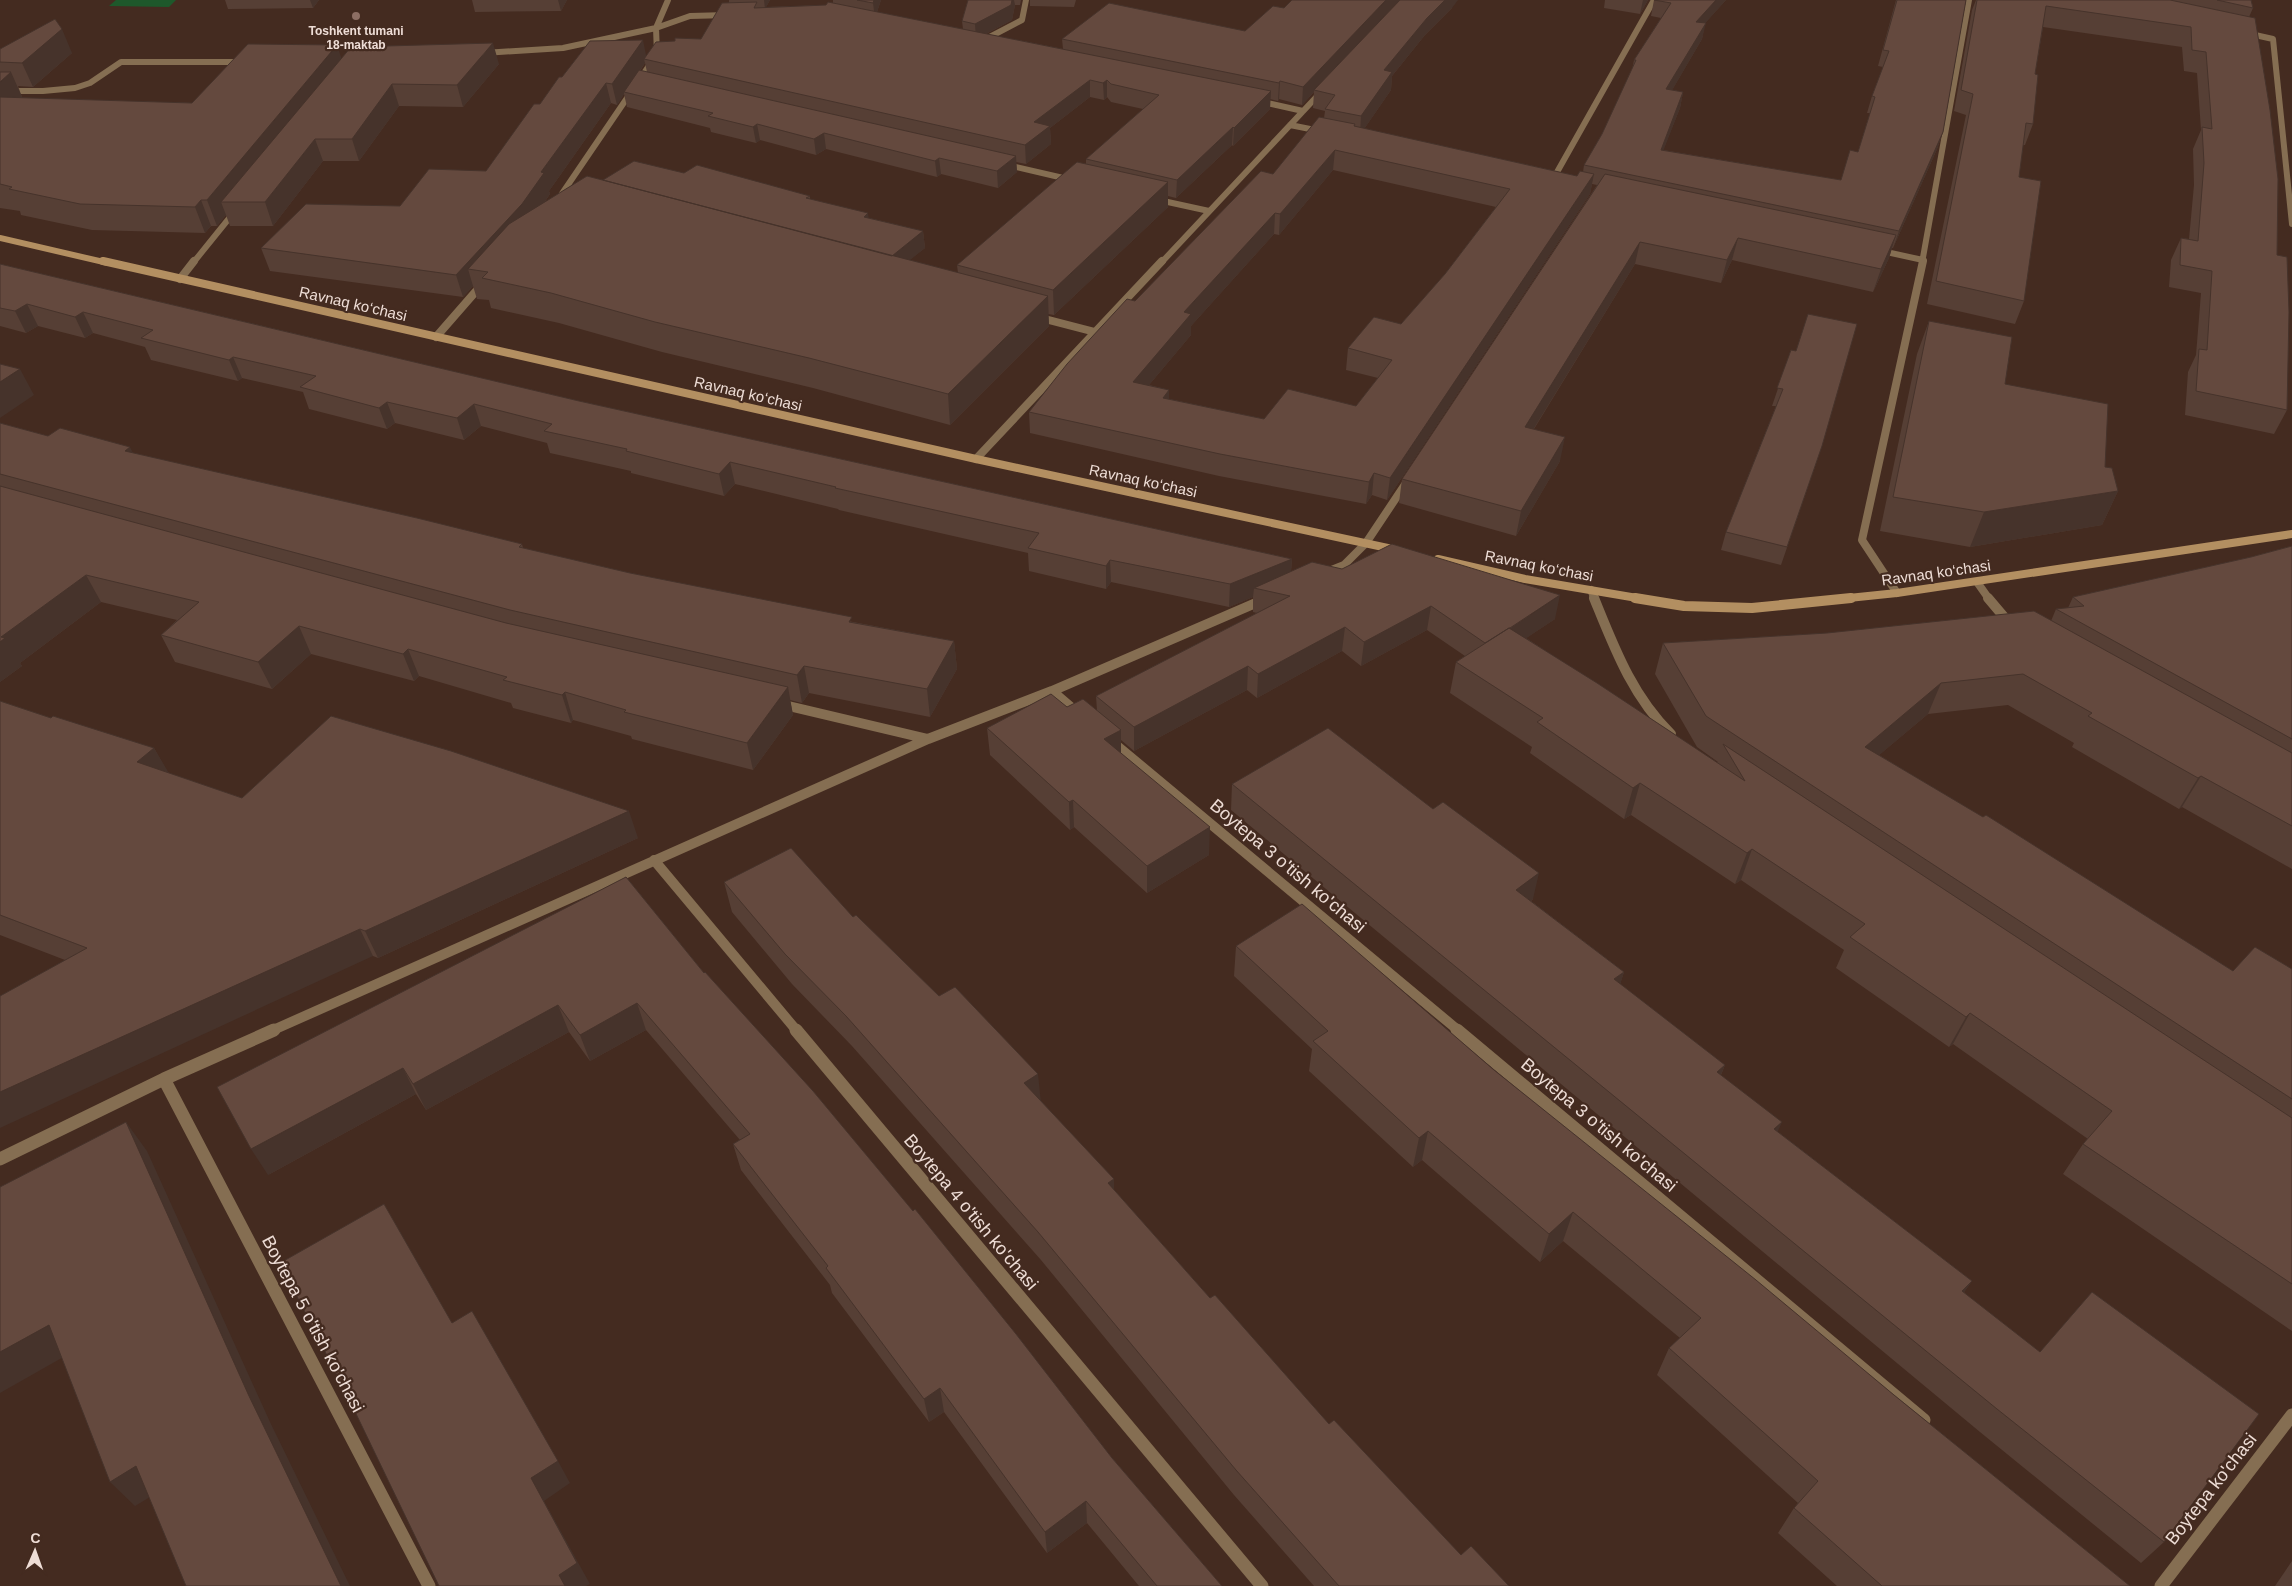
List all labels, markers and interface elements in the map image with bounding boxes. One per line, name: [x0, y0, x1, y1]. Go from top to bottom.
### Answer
marker: Toshkent tumani 18-maktab: [350, 10, 362, 22]
place label: Toshkent tumani 18-maktab: [308, 24, 404, 52]
street label: Ravnaq ko‘chasi: [298, 283, 409, 324]
street label: Ravnaq ko‘chasi: [693, 373, 804, 414]
street label: Ravnaq ko‘chasi: [1088, 461, 1199, 500]
street label: Ravnaq ko‘chasi: [1483, 547, 1595, 584]
street label: Ravnaq ko‘chasi: [1880, 556, 1992, 589]
street label: Boytepa 3 o'tish ko'chasi: [1206, 795, 1370, 937]
street label: Boytepa 3 o'tish ko'chasi: [1517, 1054, 1681, 1196]
street label: Boytepa 4 o'tish ko'chasi: [900, 1130, 1042, 1294]
street label: Boytepa 5 o'tish ko'chasi: [258, 1232, 368, 1416]
street label: Boytepa ko'chasi: [2161, 1429, 2261, 1549]
north arrow: [10, 1526, 60, 1576]
text: С: [30, 1530, 41, 1546]

